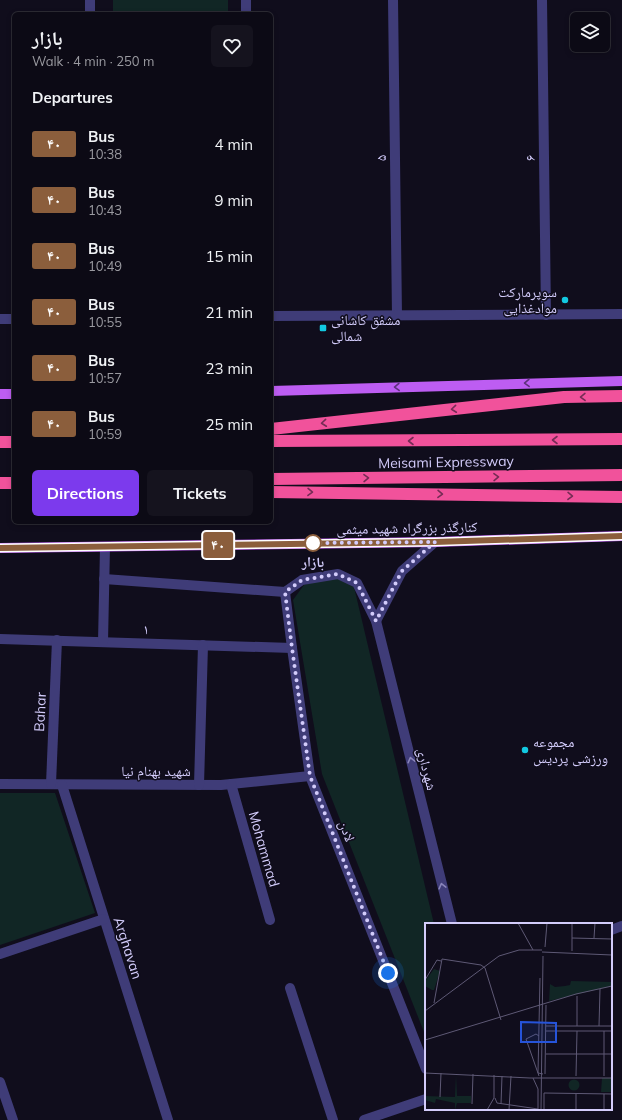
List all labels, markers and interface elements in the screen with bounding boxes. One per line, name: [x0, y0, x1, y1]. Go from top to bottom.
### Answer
map controls: [570, 12, 610, 52]
button: layers: [570, 12, 610, 52]
button: heart: [211, 25, 253, 67]
text: بازار: [32, 26, 62, 50]
text: Walk · 4 min · 250 m: [32, 53, 154, 69]
text: Departures: [32, 88, 113, 107]
text: Bus: [88, 127, 115, 146]
text: ۴۰: [47, 135, 61, 153]
text: 4 min: [215, 135, 253, 154]
text: 10:38: [88, 146, 122, 162]
street label: ۵: [372, 155, 390, 161]
street label: ۶: [521, 155, 539, 161]
text: Bus: [88, 183, 115, 202]
text: ۴۰: [47, 191, 61, 209]
text: 9 min: [215, 191, 253, 210]
text: 10:43: [88, 202, 122, 218]
text: Bus: [88, 239, 115, 258]
text: ۴۰: [47, 247, 61, 265]
text: 15 min: [206, 247, 253, 266]
text: 10:49: [88, 258, 122, 274]
place label: سوپرمارکت موادغذایی: [498, 283, 557, 317]
text: Bus: [88, 295, 115, 314]
marker: سوپرمارکت موادغذایی: [560, 295, 570, 305]
text: ۴۰: [47, 303, 61, 321]
text: 21 min: [206, 303, 253, 322]
place label: مشفق کاشانی شمالی: [331, 311, 400, 345]
text: 10:55: [88, 314, 122, 330]
marker: مشفق کاشانی شمالی: [318, 323, 328, 333]
text: Bus: [88, 351, 115, 370]
text: ۴۰: [47, 359, 61, 377]
text: 23 min: [206, 359, 253, 378]
text: 10:57: [88, 370, 122, 386]
one-way arrow: [524, 379, 530, 388]
one-way arrow: [394, 383, 400, 392]
one-way arrow: [580, 393, 586, 401]
one-way arrow: [451, 404, 457, 413]
text: Bus: [88, 407, 115, 426]
text: ۴۰: [47, 415, 61, 433]
text: 25 min: [206, 415, 253, 434]
one-way arrow: [321, 418, 327, 427]
text: 10:59: [88, 426, 122, 442]
one-way arrow: [552, 436, 558, 444]
one-way arrow: [408, 437, 414, 445]
street label: Meisami Expressway: [378, 452, 515, 472]
button: Directions: [32, 470, 139, 516]
button: Tickets: [147, 470, 253, 516]
one-way arrow: [493, 472, 499, 481]
one-way arrow: [363, 474, 369, 482]
one-way arrow: [307, 488, 313, 496]
one-way arrow: [437, 490, 443, 498]
one-way arrow: [567, 492, 573, 500]
street label: کنارگذر بزرگراه شهید میثمی: [336, 518, 478, 538]
line badge: ۴۰: [200, 532, 236, 558]
marker: بازار: [304, 534, 322, 552]
text: ۴۰: [211, 536, 225, 554]
place label: بازار: [301, 553, 324, 571]
street label: ۱: [143, 620, 149, 638]
street label: Bahar: [30, 691, 50, 732]
place label: مجموعه ورزشی پردیس: [533, 733, 608, 767]
marker: مجموعه ورزشی پردیس: [520, 745, 530, 755]
street label: شهرداری: [413, 746, 441, 792]
one-way arrow: [407, 757, 415, 763]
street label: شهید بهنام نیا: [121, 762, 191, 781]
street label: Mohammad: [245, 809, 283, 889]
street label: لادن: [335, 818, 359, 844]
one-way arrow: [439, 883, 447, 889]
street label: Arghavan: [110, 915, 146, 981]
inset map: [425, 923, 612, 1110]
your location: [378, 963, 398, 983]

